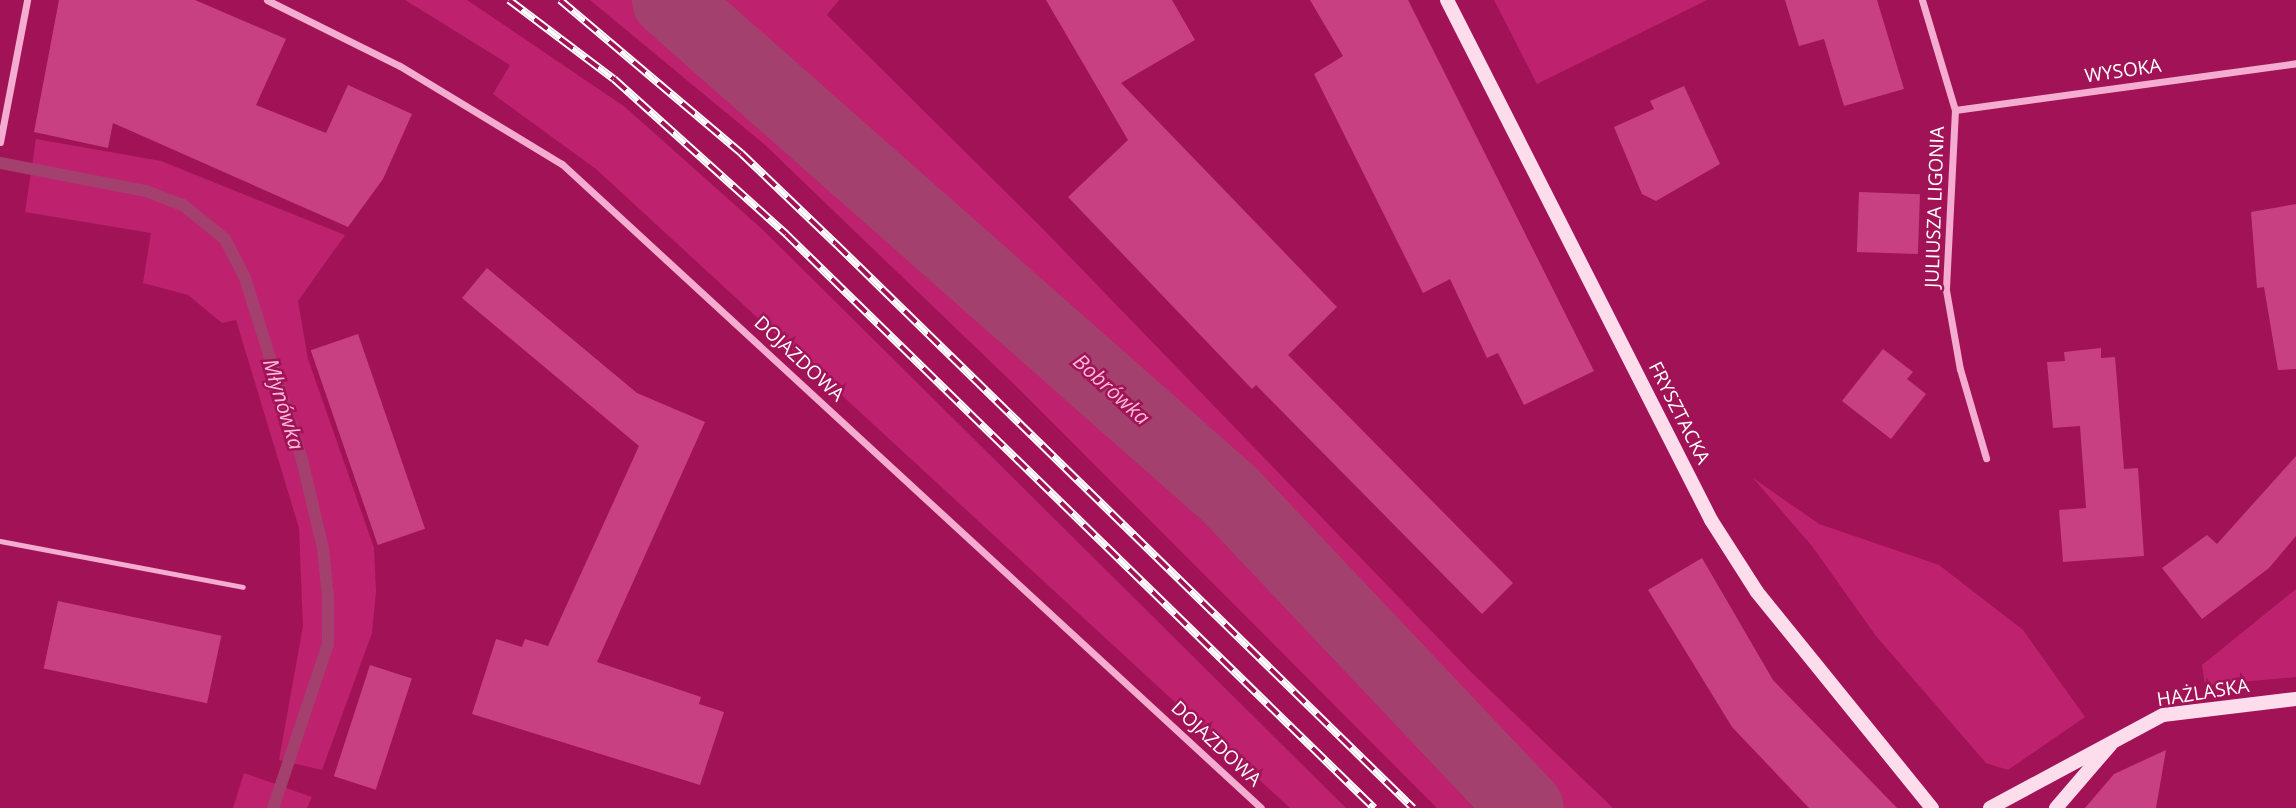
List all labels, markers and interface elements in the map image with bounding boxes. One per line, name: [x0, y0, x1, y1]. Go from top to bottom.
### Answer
street label: WYSOKA: [2083, 54, 2163, 88]
street label: JULIUSZA LIGONIA: [1921, 126, 1949, 288]
street label: DOJAZDOWA: [749, 312, 849, 406]
water label: Bobrówka: [1069, 348, 1155, 430]
water label: Młynówka: [258, 356, 310, 452]
street label: FRYSZTACKA: [1644, 358, 1714, 468]
street label: HAŻLASKA: [2155, 674, 2251, 712]
street label: DOJAZDOWA: [1166, 697, 1266, 791]

